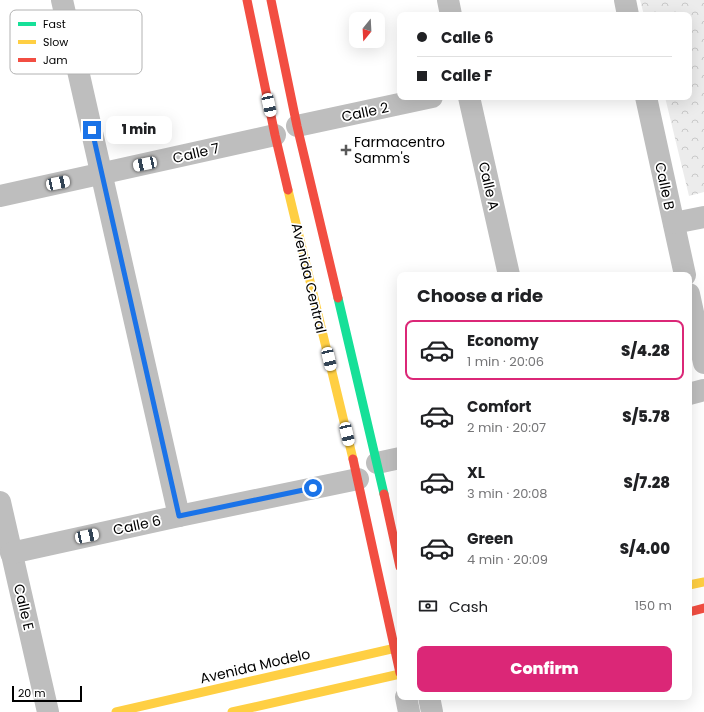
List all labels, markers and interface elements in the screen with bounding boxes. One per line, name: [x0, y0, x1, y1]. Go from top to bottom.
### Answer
legend: [10, 10, 142, 74]
north arrow: [349, 12, 385, 48]
map controls: [349, 12, 385, 48]
text: Fast: [43, 16, 66, 32]
text: Calle 6: [441, 27, 493, 48]
text: Slow: [43, 34, 68, 50]
text: Jam: [43, 52, 68, 68]
text: Calle F: [441, 65, 492, 86]
car: [261, 92, 277, 118]
street label: Calle 2: [340, 97, 390, 127]
callout: 1 min: [106, 116, 172, 144]
text: 1 min: [122, 120, 156, 139]
route end: [83, 121, 101, 139]
place label: Farmacentro Samm's: [354, 132, 445, 168]
street label: Calle 7: [171, 138, 222, 168]
marker: Farmacentro Samm's: [341, 145, 351, 155]
car: [132, 156, 158, 172]
street label: Calle A: [474, 160, 504, 212]
street label: Calle B: [650, 160, 680, 212]
car: [45, 175, 71, 191]
street label: Avenida Central: [287, 221, 331, 335]
text: Choose a ride: [417, 283, 543, 308]
text: Economy: [467, 330, 539, 351]
icon: car: [419, 332, 455, 368]
text: S/4.28: [621, 340, 670, 361]
car: [320, 346, 338, 372]
text: 1 min · 20:06: [467, 352, 544, 371]
text: Comfort: [467, 396, 531, 417]
icon: car: [419, 398, 455, 434]
text: S/5.78: [622, 406, 670, 427]
text: 2 min · 20:07: [467, 418, 546, 437]
car: [338, 421, 356, 447]
text: XL: [467, 462, 485, 483]
icon: car: [419, 464, 455, 500]
text: S/7.28: [624, 472, 670, 493]
route start: [304, 479, 322, 497]
text: 3 min · 20:08: [467, 484, 548, 503]
street label: Calle 6: [111, 510, 163, 540]
car: [74, 528, 100, 544]
text: Green: [467, 528, 513, 549]
icon: car: [419, 530, 455, 566]
text: S/4.00: [620, 538, 670, 559]
text: 4 min · 20:09: [467, 550, 548, 569]
street label: Calle E: [9, 582, 39, 632]
icon: cash: [417, 595, 439, 617]
text: Cash: [449, 596, 488, 617]
text: 150 m: [635, 596, 672, 615]
street label: Avenida Modelo: [198, 644, 312, 688]
button: Confirm: [417, 646, 672, 692]
scale bar: [12, 684, 82, 703]
text: 20 m: [18, 685, 46, 701]

